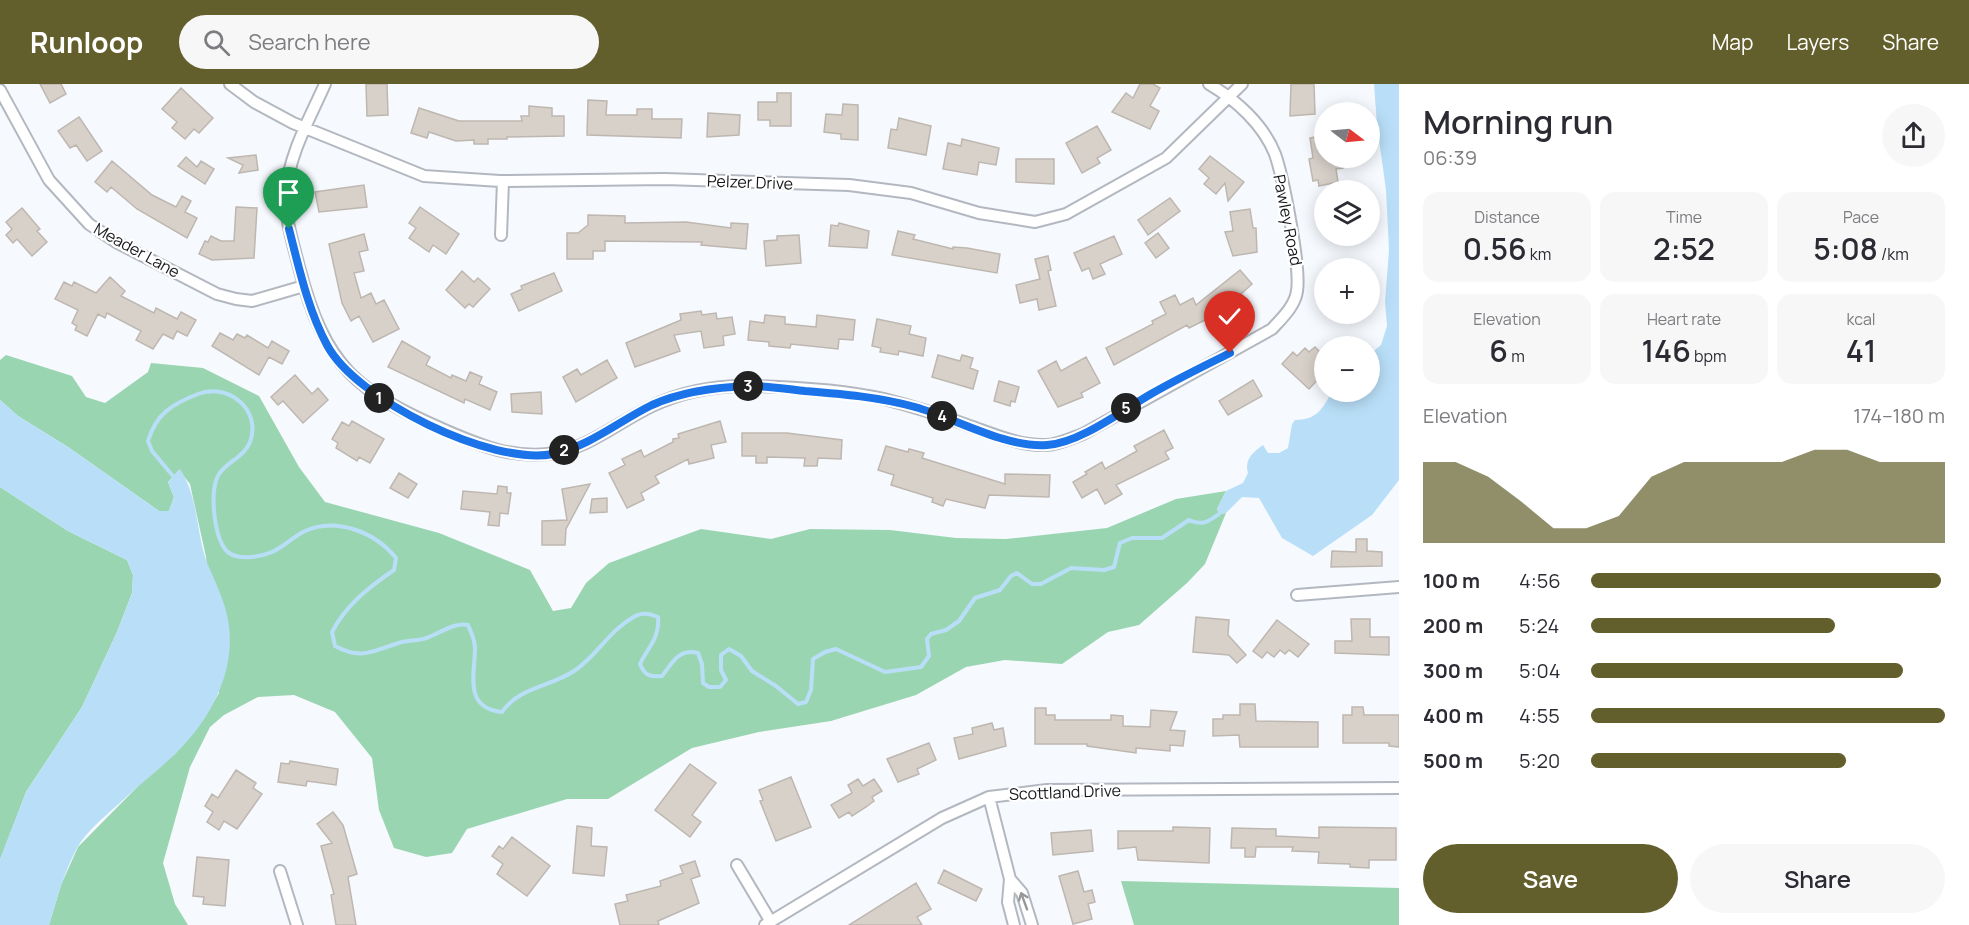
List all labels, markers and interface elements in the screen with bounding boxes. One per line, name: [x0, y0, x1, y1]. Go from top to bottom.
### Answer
search box: [179, 15, 599, 69]
text: Runloop: [30, 23, 143, 61]
icon: search: [200, 26, 233, 59]
text: Search here: [248, 27, 371, 57]
text: Map: [1712, 28, 1753, 56]
text: Layers: [1786, 28, 1849, 56]
text: Share: [1882, 28, 1939, 56]
text: Morning run: [1423, 99, 1613, 144]
north arrow: [1314, 102, 1380, 168]
map controls: [1314, 102, 1380, 402]
button: share: [1882, 104, 1945, 167]
text: 06:39: [1423, 144, 1477, 171]
pin: [263, 167, 314, 229]
street label: Pelzer Drive: [707, 170, 793, 194]
street label: Pawley Road: [1268, 172, 1308, 268]
icon: arrive: [272, 176, 305, 209]
button: layers: [1314, 180, 1380, 246]
text: Distance: [1474, 206, 1540, 228]
text: Time: [1666, 206, 1702, 228]
text: Pace: [1843, 206, 1879, 228]
street label: Meader Lane: [90, 217, 184, 283]
text: 0.56: [1463, 228, 1527, 269]
text: 2:52: [1653, 228, 1715, 269]
text: 5:08: [1813, 228, 1878, 269]
text: km: [1527, 243, 1551, 265]
text: /km: [1878, 243, 1909, 265]
button: +: [1314, 258, 1380, 324]
pin: [1204, 291, 1255, 353]
icon: check: [1213, 300, 1246, 333]
text: Elevation: [1473, 308, 1541, 330]
text: Heart rate: [1647, 308, 1721, 330]
text: kcal: [1846, 308, 1876, 330]
text: 6: [1489, 330, 1508, 371]
text: 146: [1641, 330, 1691, 371]
text: 41: [1846, 330, 1876, 371]
button: −: [1314, 336, 1380, 402]
text: m: [1508, 345, 1525, 367]
text: bpm: [1691, 345, 1727, 367]
pin: 3: [733, 371, 763, 401]
text: 3: [743, 375, 753, 397]
pin: 1: [364, 383, 394, 413]
text: 1: [375, 387, 383, 409]
pin: 5: [1111, 393, 1141, 423]
text: 5: [1121, 397, 1131, 419]
pin: 4: [927, 401, 957, 431]
text: Elevation: [1423, 402, 1507, 429]
text: 174–180 m: [1853, 402, 1945, 429]
text: 4: [937, 405, 947, 427]
pin: 2: [549, 435, 579, 465]
text: 2: [559, 439, 569, 461]
text: 100 m: [1423, 567, 1480, 594]
text: 4:56: [1519, 567, 1561, 594]
text: 200 m: [1423, 612, 1483, 639]
text: 5:24: [1519, 612, 1559, 639]
text: 300 m: [1423, 657, 1483, 684]
text: 5:04: [1519, 657, 1561, 684]
text: 400 m: [1423, 702, 1483, 729]
text: 4:55: [1519, 702, 1560, 729]
text: 500 m: [1423, 747, 1483, 774]
text: 5:20: [1519, 747, 1560, 774]
street label: Scottland Drive: [1009, 779, 1121, 805]
button: Save: [1423, 844, 1678, 913]
button: Share: [1690, 844, 1945, 913]
one-way arrow: [1017, 892, 1028, 910]

